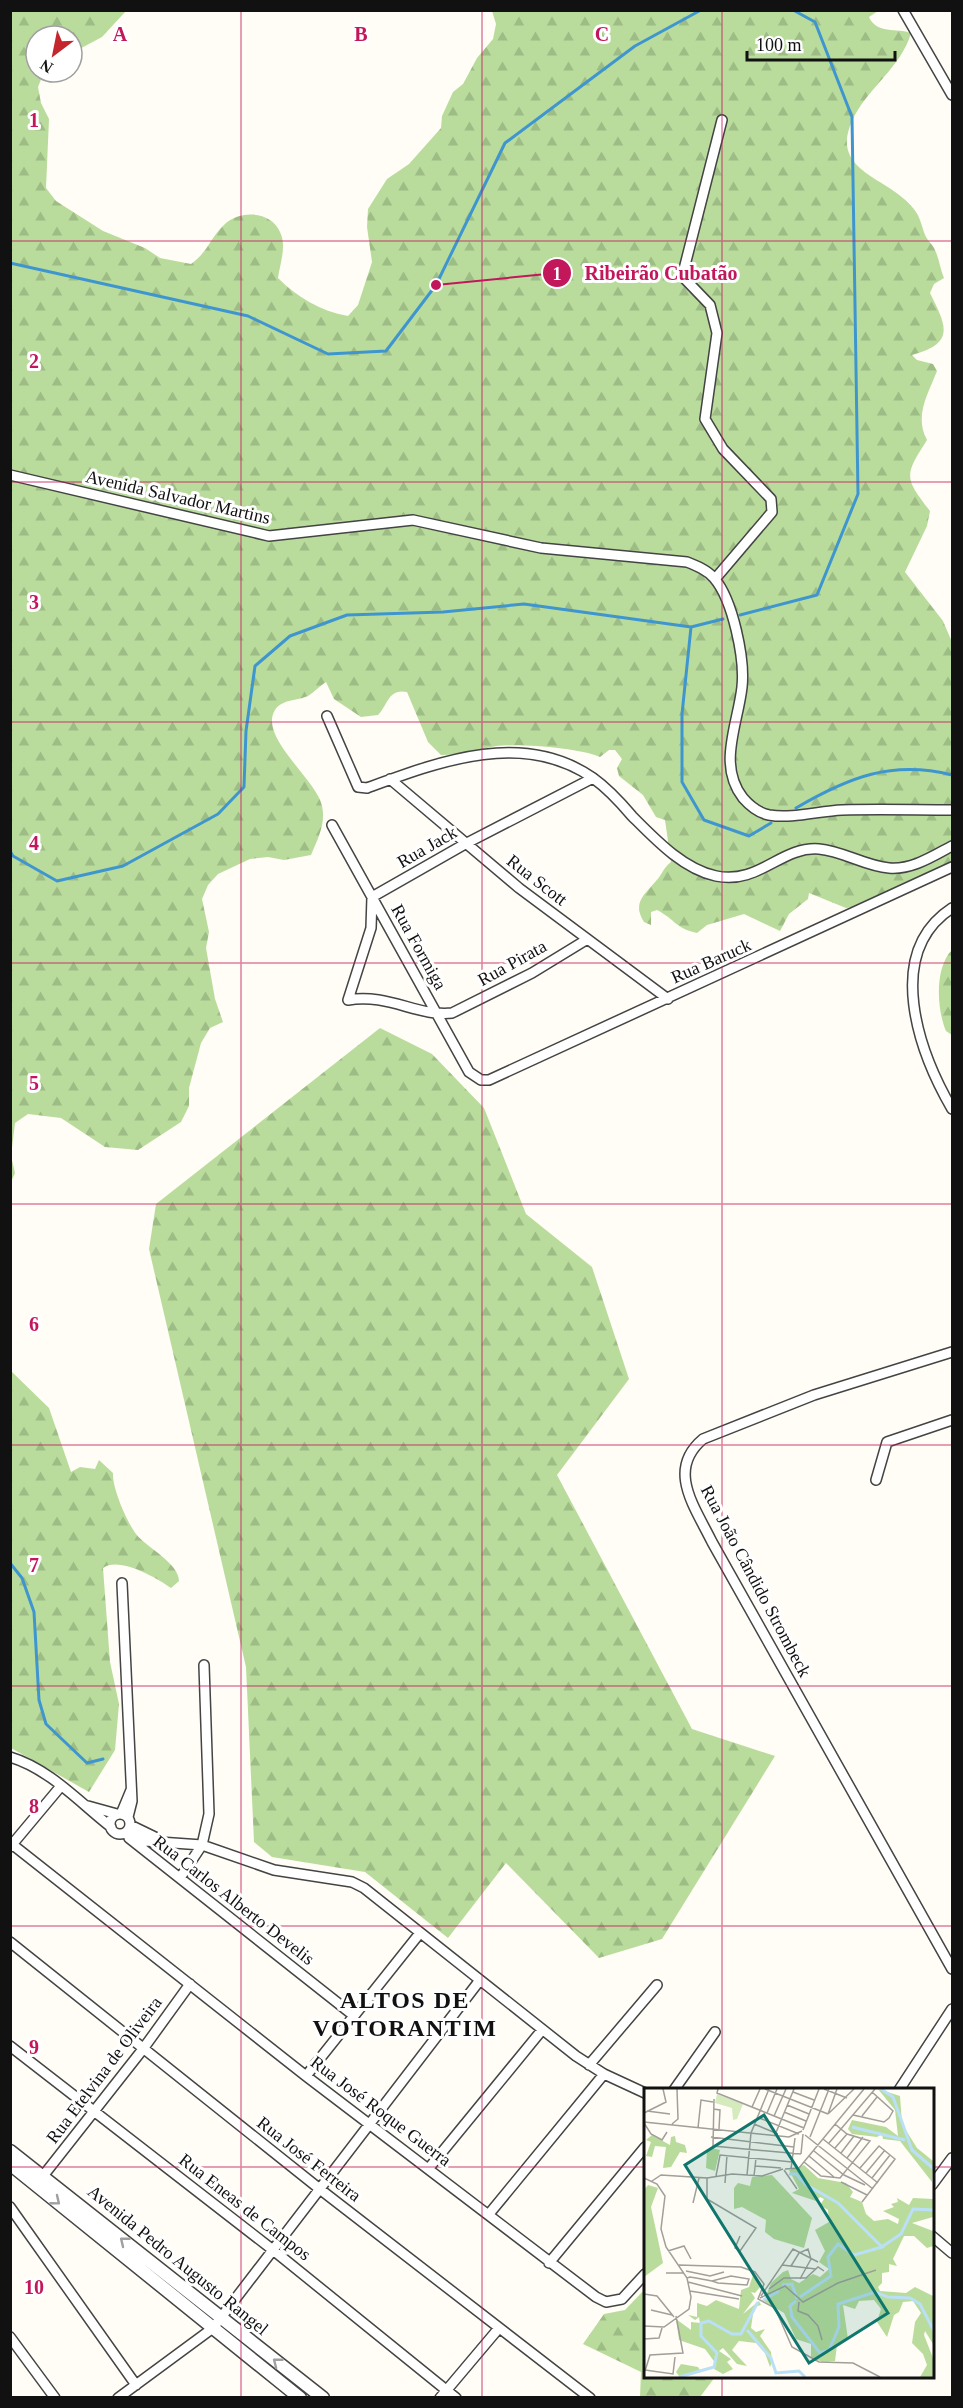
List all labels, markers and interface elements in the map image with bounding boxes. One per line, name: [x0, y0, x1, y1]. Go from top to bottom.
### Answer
text: A: [113, 23, 128, 45]
text: B: [354, 23, 368, 45]
text: C: [595, 23, 609, 45]
north arrow: [24, 24, 84, 84]
scale bar: [747, 24, 896, 62]
text: 100 m: [756, 35, 802, 55]
text: N: [37, 56, 56, 77]
text: 1: [29, 109, 39, 131]
callout: Ribeirão Cubatão: [542, 254, 749, 292]
text: Ribeirão Cubatão: [585, 262, 737, 284]
text: 1: [553, 264, 562, 284]
text: 2: [29, 350, 39, 372]
street label: Avenida Salvador Martins: [84, 466, 272, 528]
text: 3: [29, 591, 39, 613]
street label: Rua Jack: [394, 822, 460, 872]
text: 4: [29, 832, 39, 854]
street label: Rua Scott: [503, 850, 571, 910]
street label: Rua Formiga: [387, 901, 451, 993]
street label: Rua Baruck: [668, 934, 754, 988]
street label: Rua Pirata: [474, 936, 550, 990]
text: 5: [29, 1072, 39, 1094]
text: 6: [29, 1313, 39, 1335]
street label: Rua João Cândido Strombeck: [697, 1482, 815, 1680]
text: 7: [29, 1554, 39, 1576]
text: 8: [29, 1795, 39, 1817]
street label: Rua Carlos Alberto Develis: [150, 1831, 318, 1969]
district label: ALTOS DE VOTORANTIM: [313, 1987, 497, 2041]
street label: Rua Etelvina de Oliveira: [42, 1993, 166, 2147]
text: 9: [29, 2036, 39, 2058]
street label: Rua José Roque Guerra: [307, 2052, 455, 2170]
inset map: [644, 2088, 933, 2378]
street label: Rua José Ferreira: [253, 2112, 365, 2206]
street label: Rua Eneas de Campos: [175, 2149, 315, 2265]
street label: Avenida Pedro Augusto Rangel: [84, 2181, 272, 2339]
one-way arrow: [49, 2194, 60, 2205]
one-way arrow: [120, 2237, 131, 2248]
text: 10: [24, 2276, 44, 2298]
one-way arrow: [272, 2358, 283, 2369]

